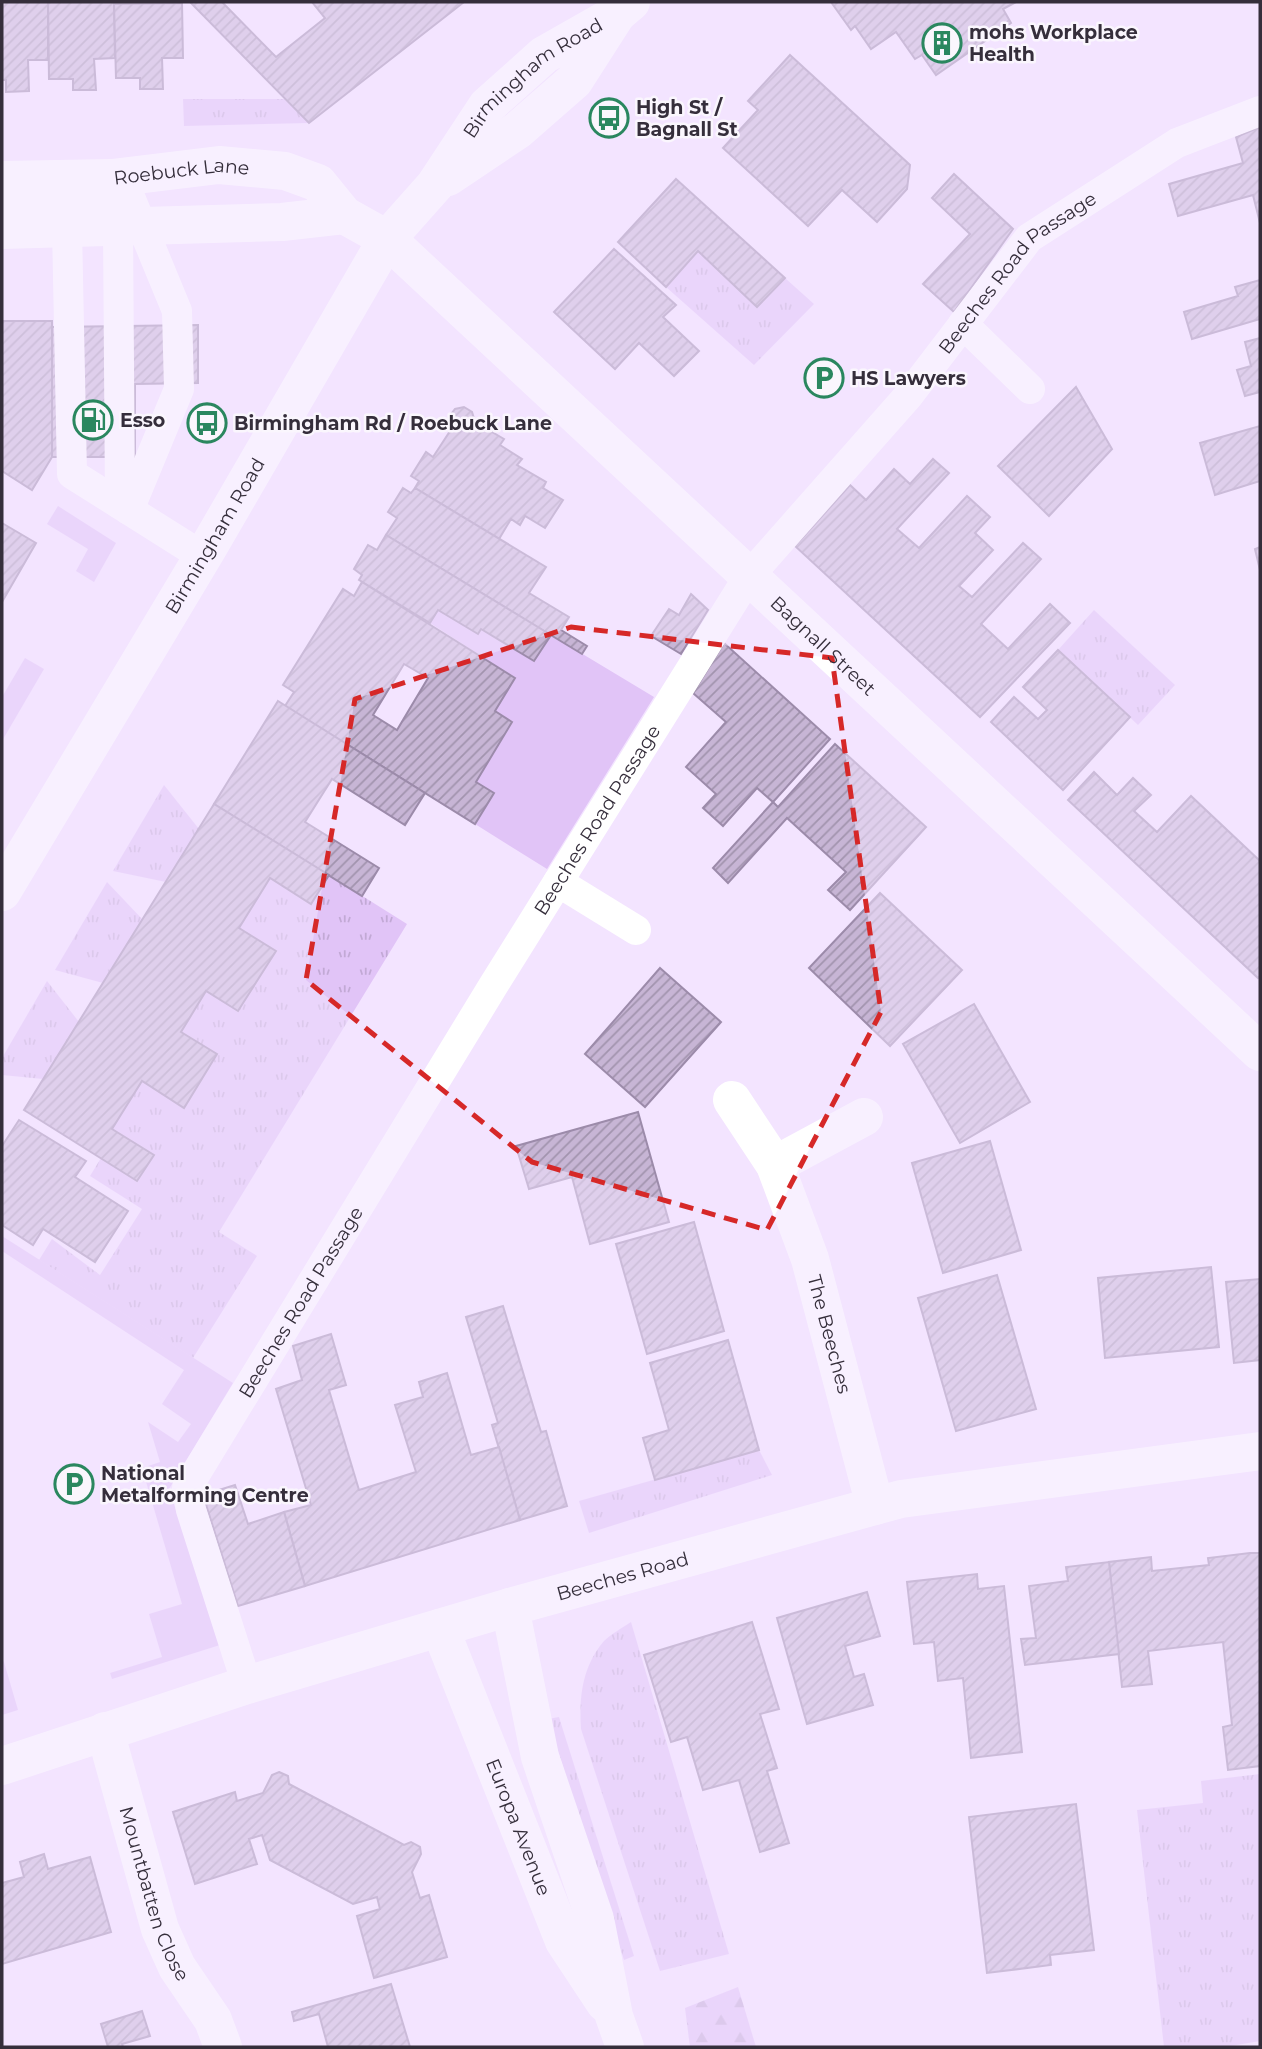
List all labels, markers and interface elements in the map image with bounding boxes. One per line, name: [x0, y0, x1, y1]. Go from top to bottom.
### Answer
street label: Birmingham Road: [458, 13, 606, 142]
place label: mohs Workplace Health: [969, 21, 1138, 66]
building icon: mohs Workplace Health: [921, 22, 963, 64]
place label: High St / Bagnall St: [636, 96, 738, 141]
bus stop icon: High St / Bagnall St: [588, 97, 630, 139]
street label: Roebuck Lane: [112, 153, 250, 189]
street label: Beeches Road Passage: [933, 186, 1100, 358]
parking icon: HS Lawyers: [803, 357, 845, 399]
place label: HS Lawyers: [851, 367, 966, 390]
fuel station icon: Esso: [72, 399, 114, 441]
bus stop icon: Birmingham Rd / Roebuck Lane: [186, 402, 228, 444]
place label: Esso: [120, 409, 165, 432]
place label: Birmingham Rd / Roebuck Lane: [234, 412, 552, 435]
street label: Birmingham Road: [160, 453, 269, 618]
street label: Bagnall Street: [766, 591, 881, 700]
street label: Beeches Road Passage: [529, 720, 665, 919]
street label: Beeches Road Passage: [233, 1202, 367, 1402]
street label: The Beeches: [803, 1272, 856, 1396]
place label: National Metalforming Centre: [101, 1462, 309, 1507]
parking icon: National Metalforming Centre: [53, 1463, 95, 1505]
street label: Beeches Road: [554, 1547, 691, 1605]
street label: Europa Avenue: [481, 1755, 556, 1899]
street label: Mountbatten Close: [115, 1804, 195, 1985]

